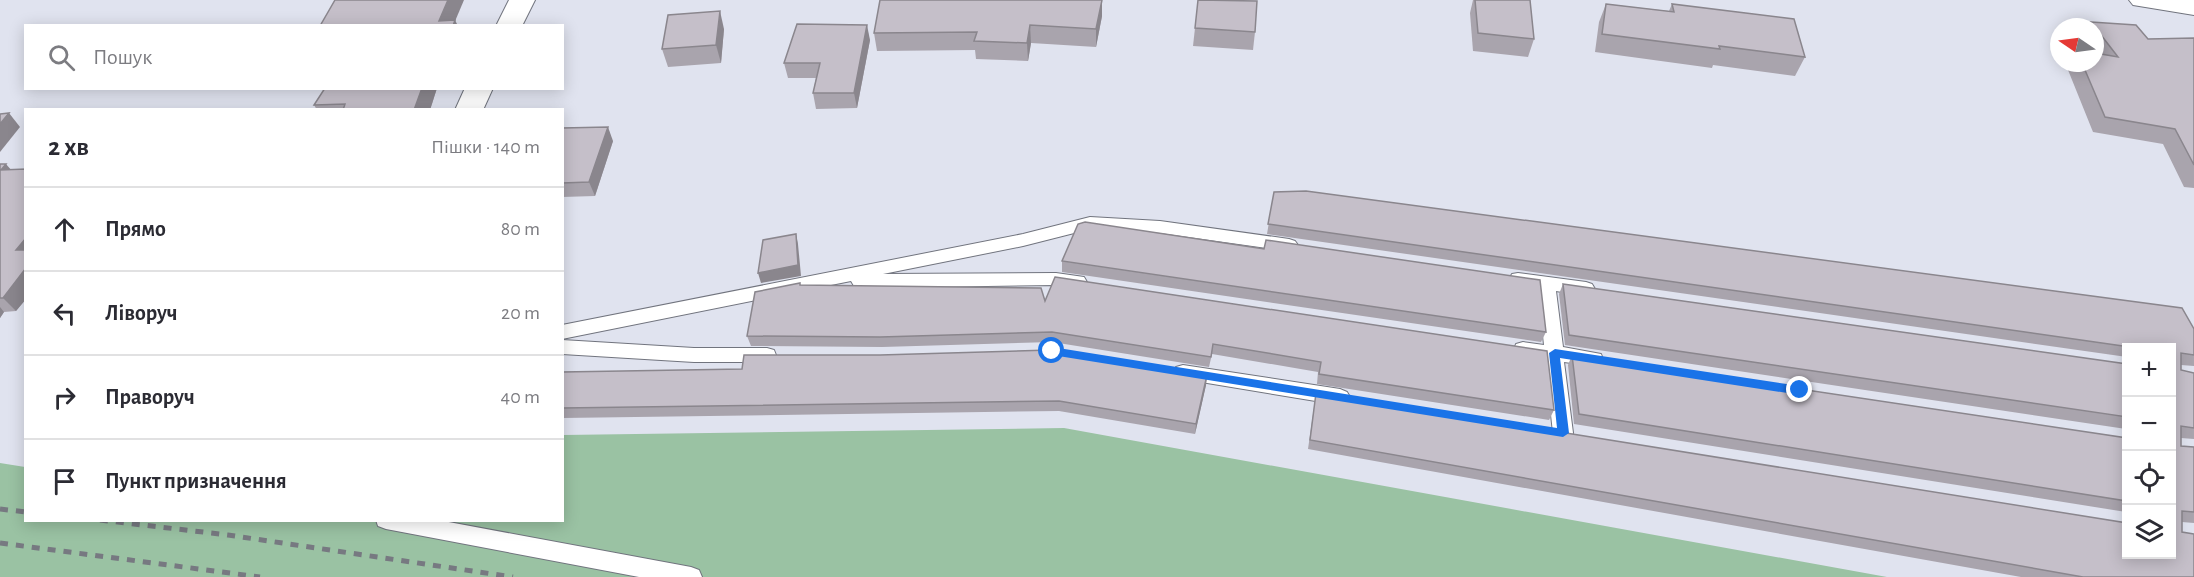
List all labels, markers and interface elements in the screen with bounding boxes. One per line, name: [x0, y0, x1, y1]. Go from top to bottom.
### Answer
north arrow: [2050, 18, 2104, 72]
search box: [24, 24, 564, 90]
icon: search: [45, 41, 78, 74]
text: Пошук: [93, 46, 152, 68]
text: 2 хв: [48, 134, 89, 160]
text: Пішки · 140 m: [431, 137, 540, 157]
icon: ahead: [48, 213, 81, 246]
text: Прямо: [105, 218, 166, 240]
text: 80 m: [501, 219, 540, 239]
icon: left: [48, 297, 81, 330]
text: Ліворуч: [105, 302, 178, 324]
text: 20 m: [501, 303, 540, 323]
route start: [1038, 337, 1064, 363]
map controls: [2122, 343, 2176, 559]
button: +: [2122, 343, 2176, 397]
route end: [1786, 376, 1812, 402]
icon: right: [48, 381, 81, 414]
text: Праворуч: [105, 386, 195, 408]
text: 40 m: [501, 387, 540, 407]
button: −: [2122, 397, 2176, 451]
button: locate: [2122, 451, 2176, 505]
icon: arrive: [48, 465, 81, 498]
text: Пункт призначення: [105, 470, 287, 492]
button: layers: [2122, 505, 2176, 559]

